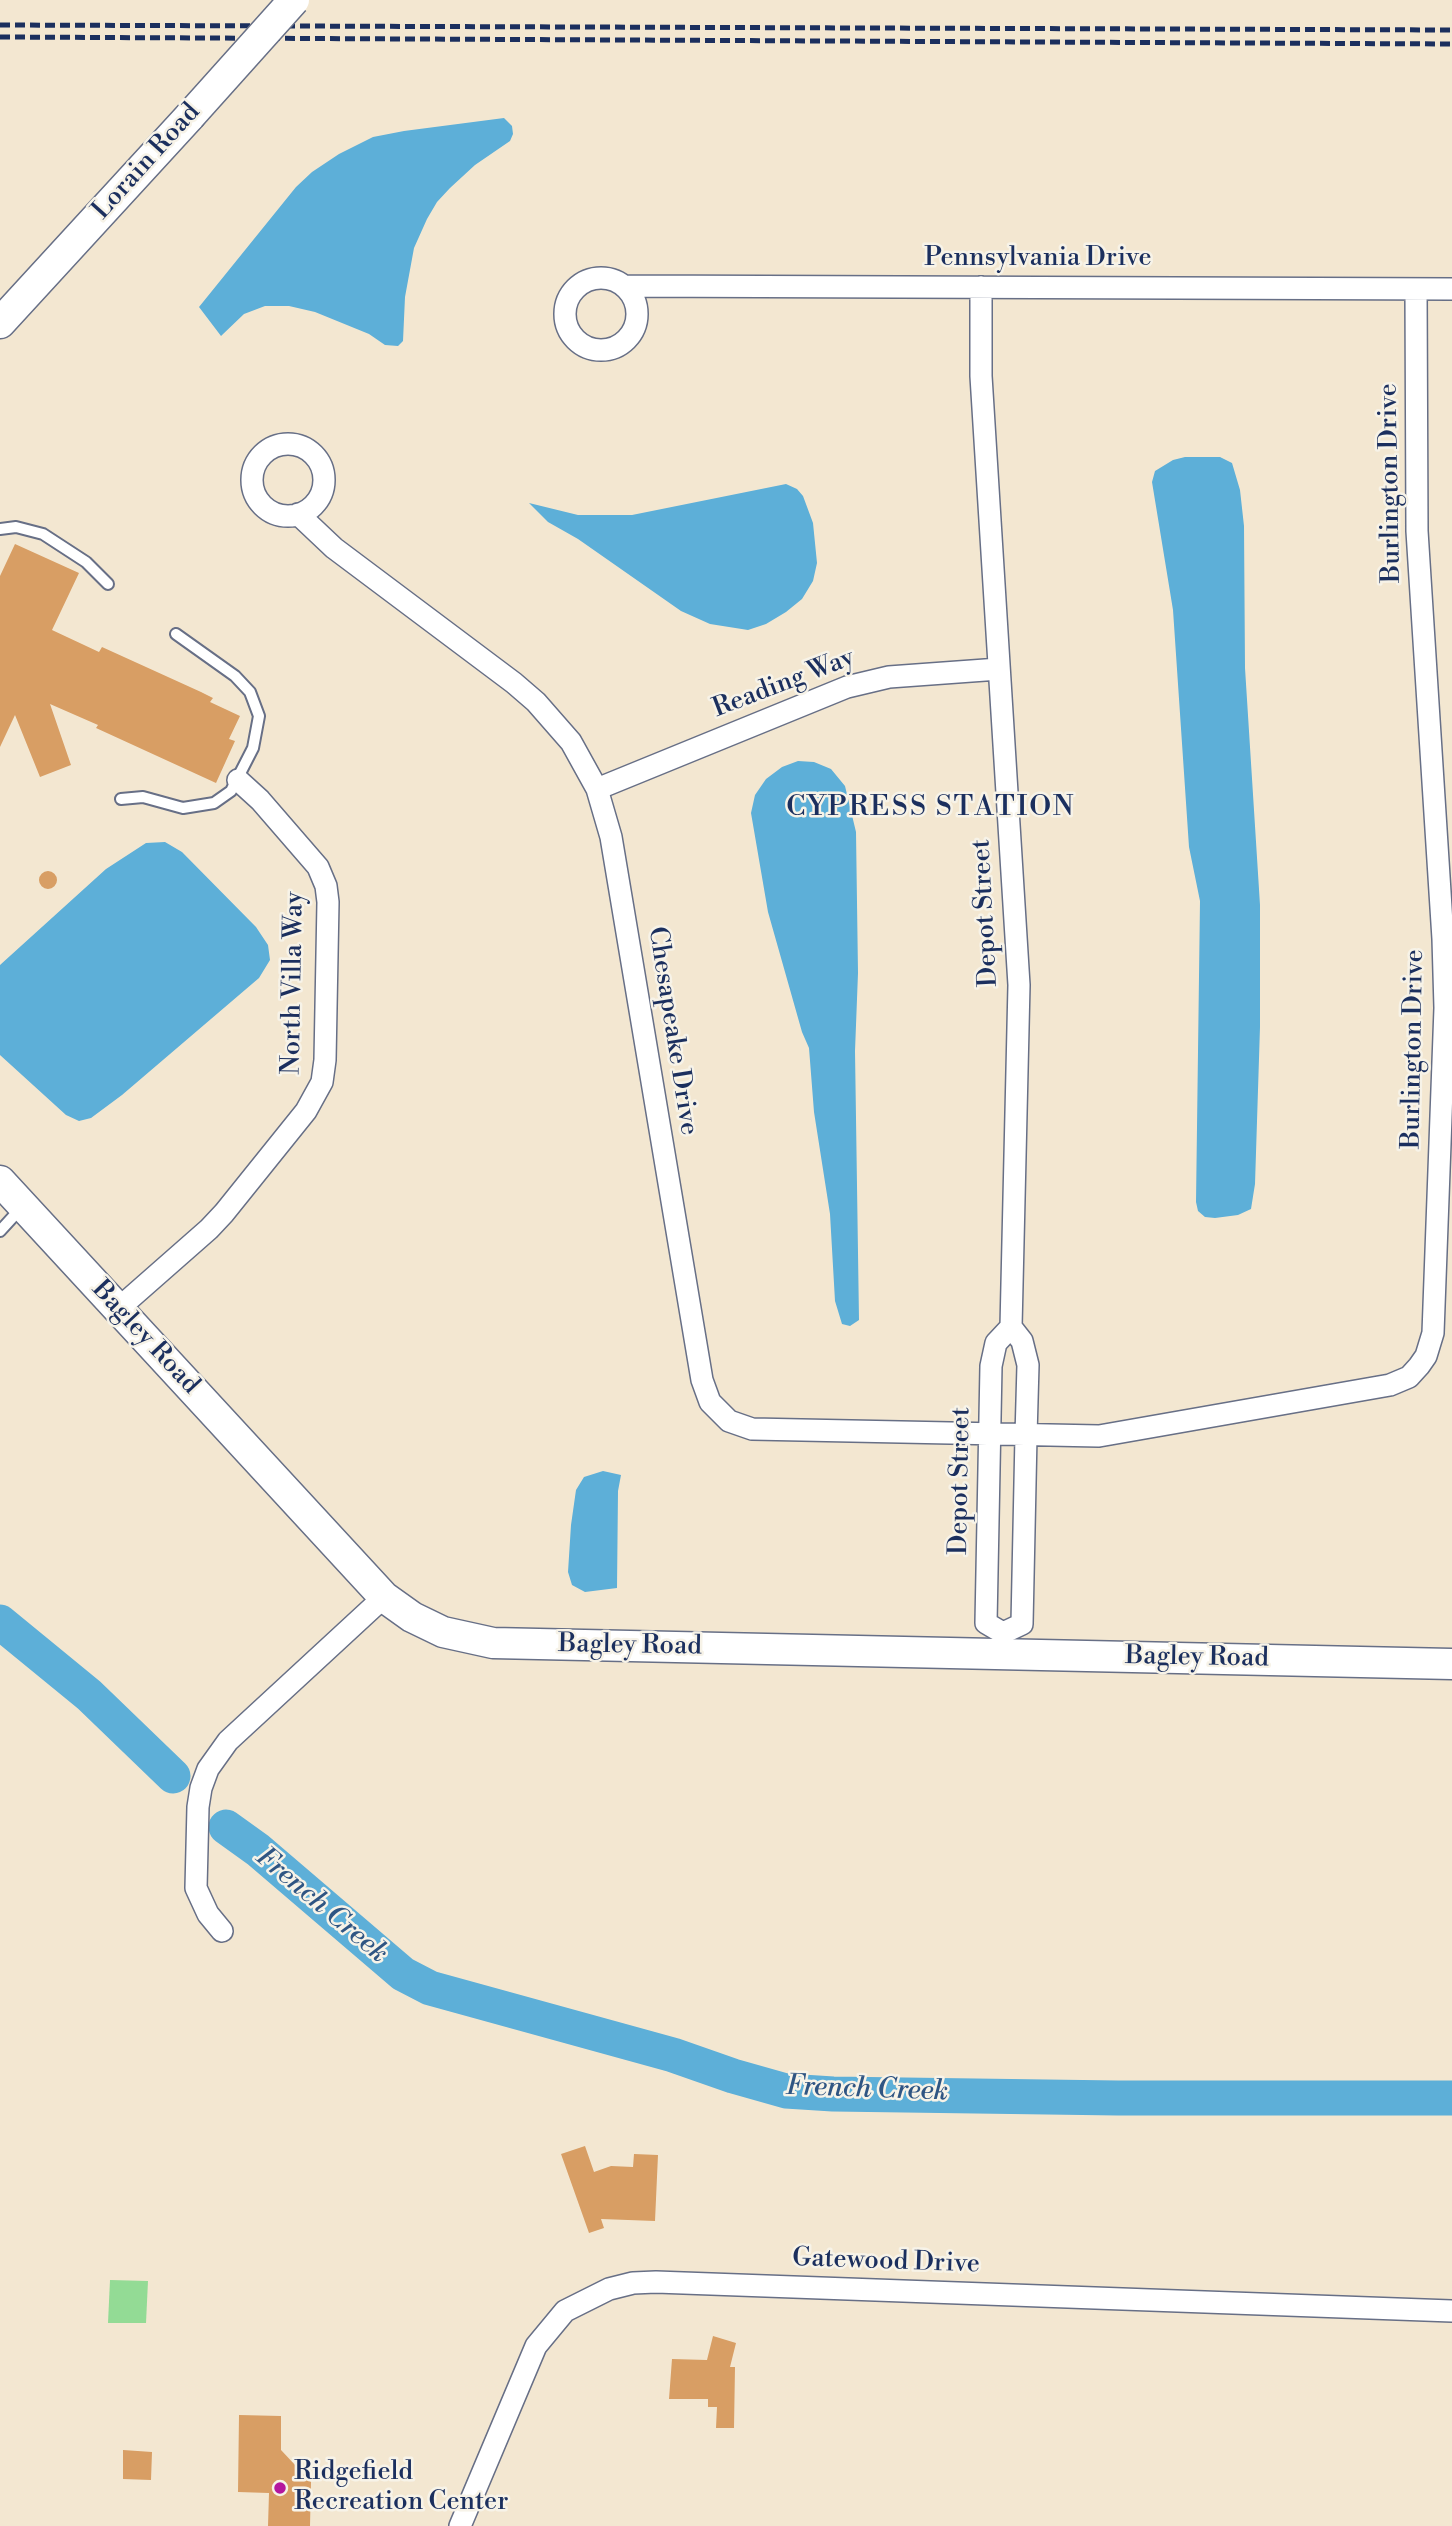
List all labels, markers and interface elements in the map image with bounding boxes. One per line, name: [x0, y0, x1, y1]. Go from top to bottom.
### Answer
street label: Lorain Road: [87, 97, 207, 227]
street label: Pennsylvania Drive: [924, 243, 1152, 275]
street label: Burlington Drive: [1374, 383, 1408, 583]
street label: Reading Way: [709, 643, 859, 725]
district label: CYPRESS STATION: [788, 791, 1074, 825]
street label: Depot Street: [967, 838, 1005, 988]
street label: North Villa Way: [277, 891, 311, 1075]
street label: Chesapeake Drive: [640, 925, 704, 1137]
street label: Burlington Drive: [1397, 949, 1431, 1149]
street label: Bagley Road: [85, 1275, 205, 1401]
street label: Depot Street: [944, 1407, 978, 1555]
street label: Bagley Road: [558, 1629, 702, 1663]
street label: Bagley Road: [1125, 1641, 1269, 1675]
water label: French Creek: [248, 1841, 394, 1971]
water label: French Creek: [785, 2070, 949, 2110]
street label: Gatewood Drive: [792, 2243, 980, 2281]
place label: Ridgefield Recreation Center: [294, 2457, 508, 2518]
marker: Ridgefield Recreation Center: [272, 2480, 288, 2496]

